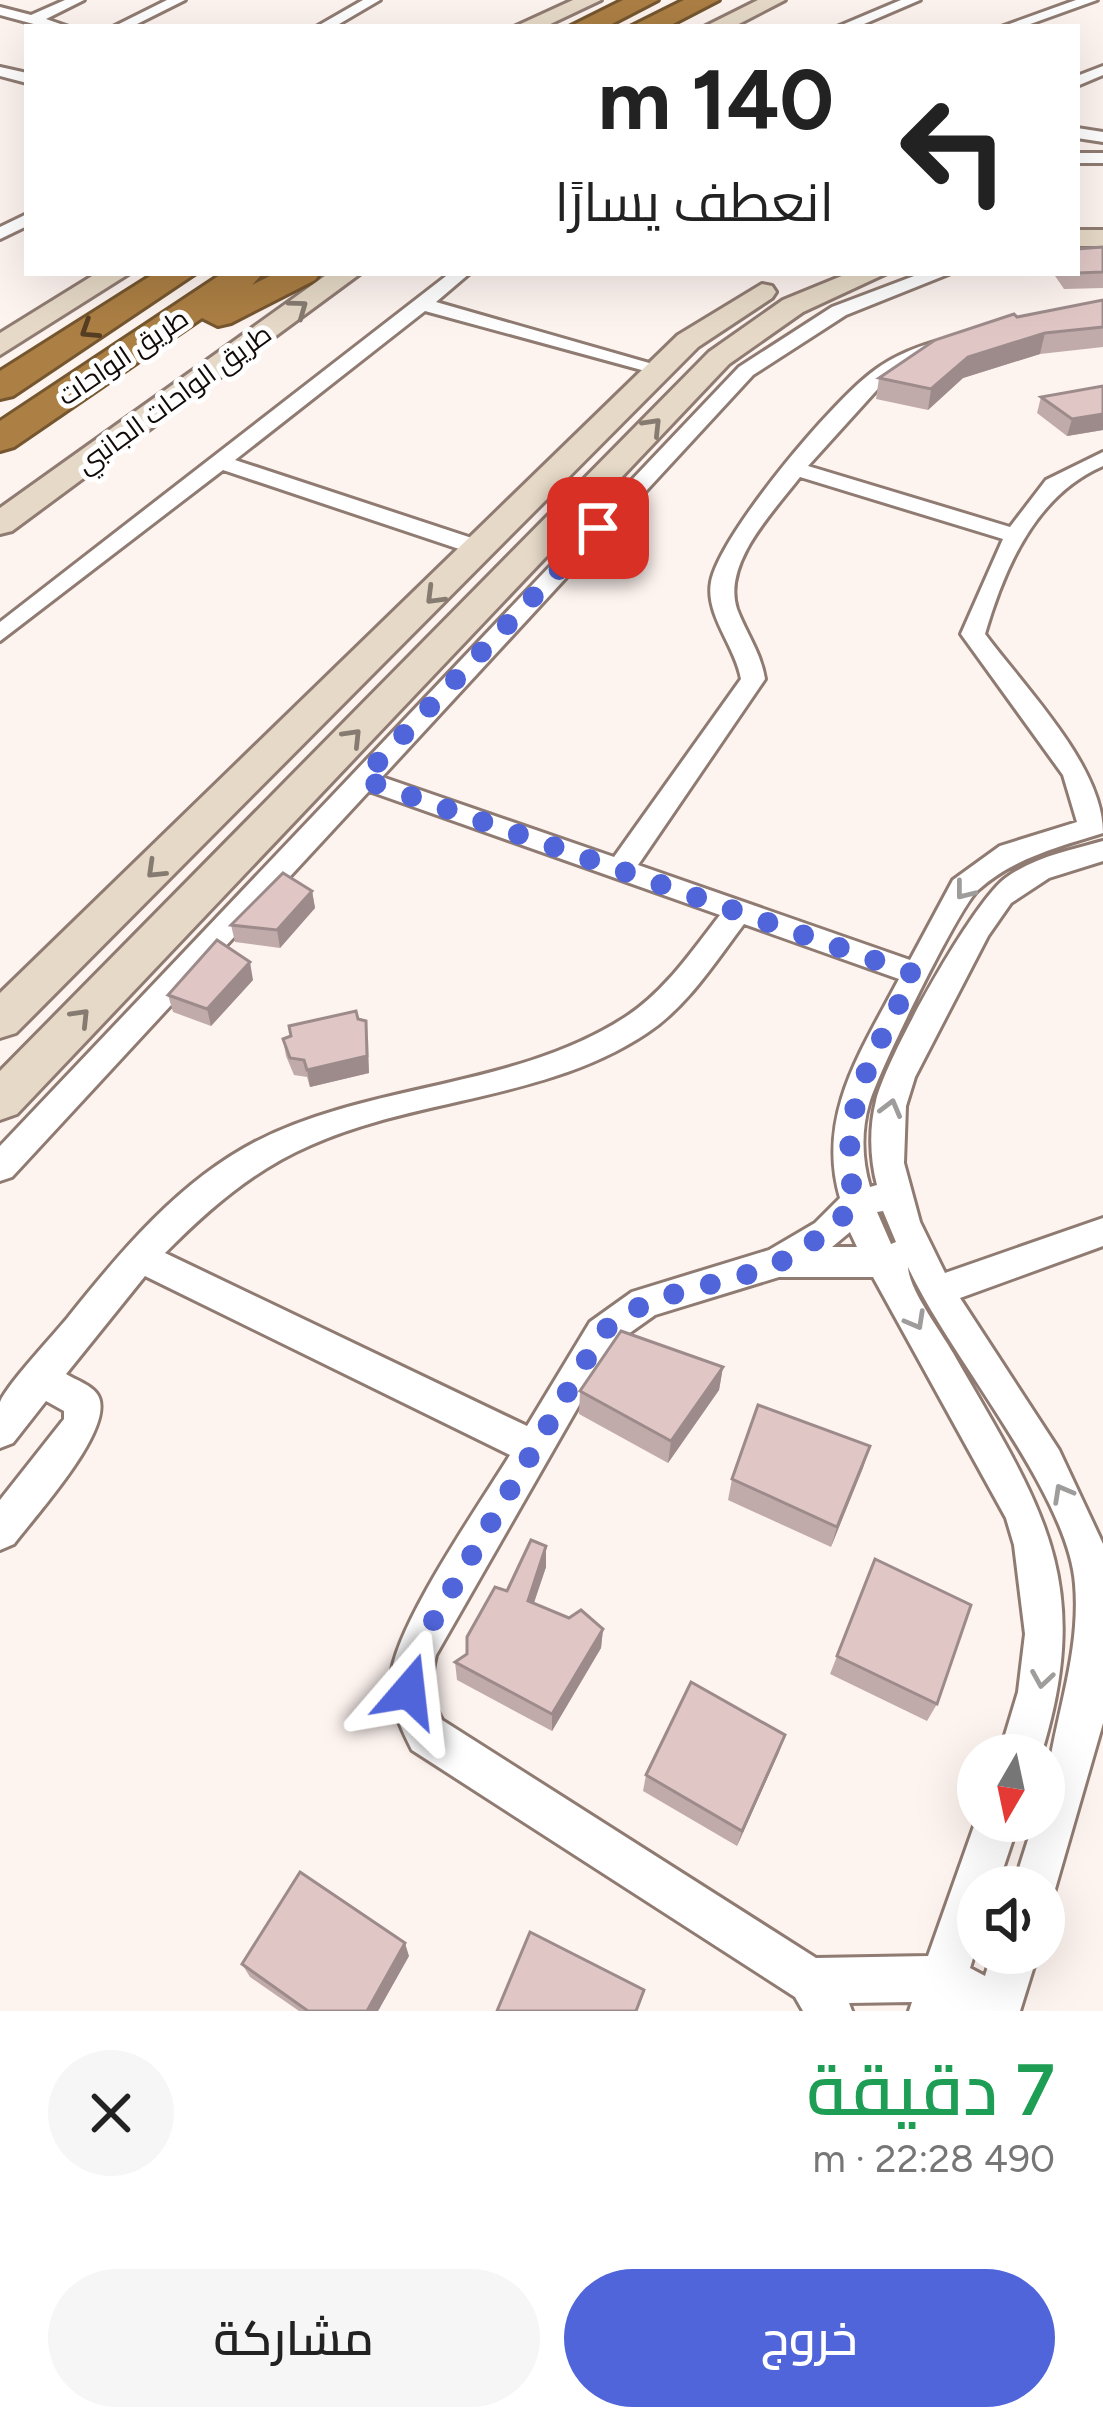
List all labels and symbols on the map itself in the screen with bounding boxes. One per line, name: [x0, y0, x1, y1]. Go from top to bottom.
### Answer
one-way arrow: [286, 300, 308, 322]
street label: طريق الواحات: [51, 301, 194, 412]
one-way arrow: [81, 316, 103, 338]
street label: طريق الواحات الجانبي: [70, 317, 281, 484]
one-way arrow: [638, 418, 660, 440]
pin: [547, 477, 649, 579]
one-way arrow: [426, 582, 448, 604]
one-way arrow: [338, 729, 360, 751]
one-way arrow: [147, 855, 169, 877]
one-way arrow: [956, 878, 978, 900]
one-way arrow: [67, 1009, 89, 1031]
one-way arrow: [877, 1098, 902, 1119]
one-way arrow: [902, 1308, 925, 1329]
one-way arrow: [1053, 1484, 1076, 1505]
position arrow: [346, 1628, 472, 1754]
one-way arrow: [1030, 1669, 1056, 1689]
north arrow: [957, 1734, 1065, 1842]

